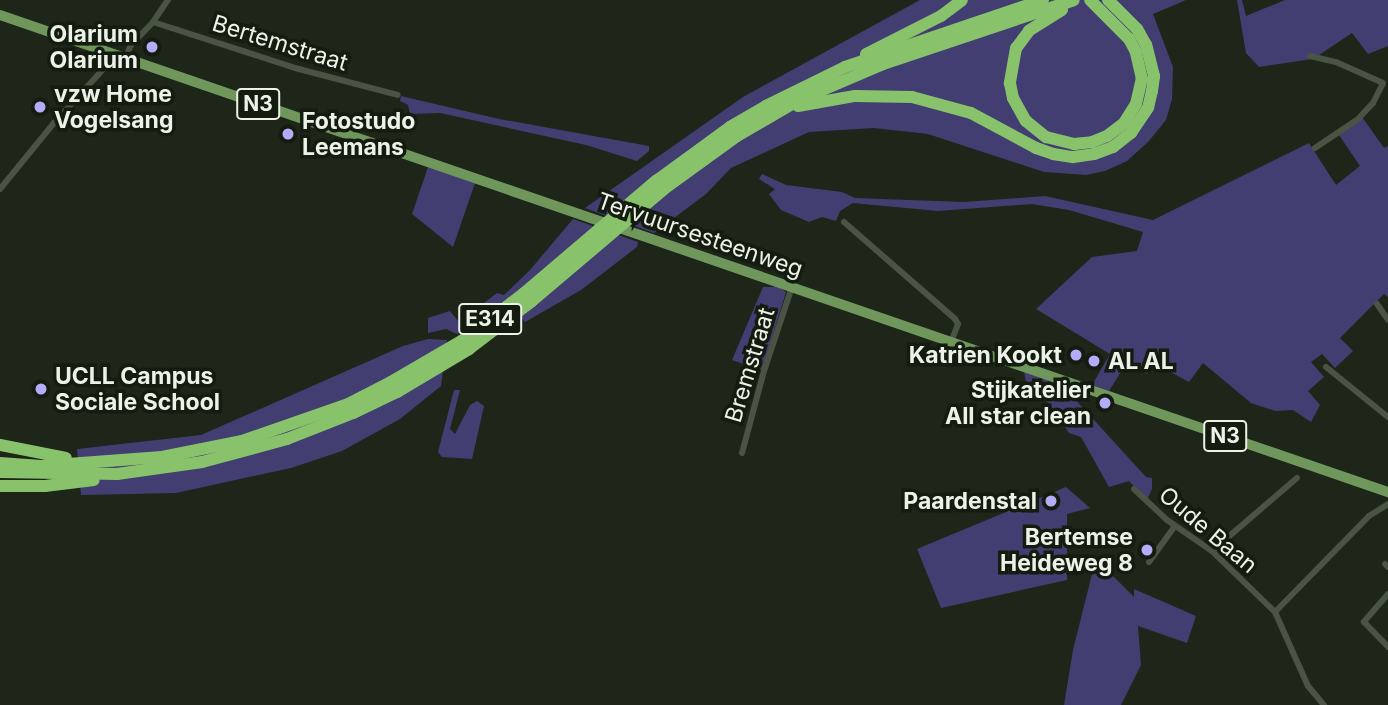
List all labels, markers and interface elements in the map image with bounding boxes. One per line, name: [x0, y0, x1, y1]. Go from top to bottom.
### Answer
street label: Bertemstraat: [209, 9, 351, 77]
place label: Olarium Olarium: [50, 20, 138, 74]
marker: Olarium Olarium: [144, 39, 160, 55]
place label: vzw Home Vogelsang: [54, 80, 173, 134]
road number: N3: [235, 86, 281, 122]
marker: vzw Home Vogelsang: [32, 99, 48, 115]
place label: Fotostudo Leemans: [302, 107, 415, 161]
marker: Fotostudo Leemans: [280, 126, 296, 142]
street label: Tervuursesteenweg: [594, 187, 806, 283]
road number: E314: [457, 302, 523, 336]
street label: Bremstraat: [719, 304, 781, 426]
place label: Katrien Kookt: [909, 341, 1062, 369]
marker: Katrien Kookt: [1068, 347, 1084, 363]
place label: AL AL: [1108, 347, 1174, 375]
marker: AL AL: [1086, 353, 1102, 369]
place label: UCLL Campus Sociale School: [55, 362, 220, 416]
place label: Stijkatelier All star clean: [945, 376, 1091, 430]
marker: UCLL Campus Sociale School: [33, 381, 49, 397]
marker: Stijkatelier All star clean: [1097, 395, 1113, 411]
road number: N3: [1202, 418, 1248, 453]
street label: Oude Baan: [1153, 481, 1263, 579]
place label: Paardenstal: [903, 487, 1037, 515]
marker: Paardenstal: [1043, 493, 1059, 509]
place label: Bertemse Heideweg 8: [1000, 523, 1133, 577]
marker: Bertemse Heideweg 8: [1139, 542, 1155, 558]

